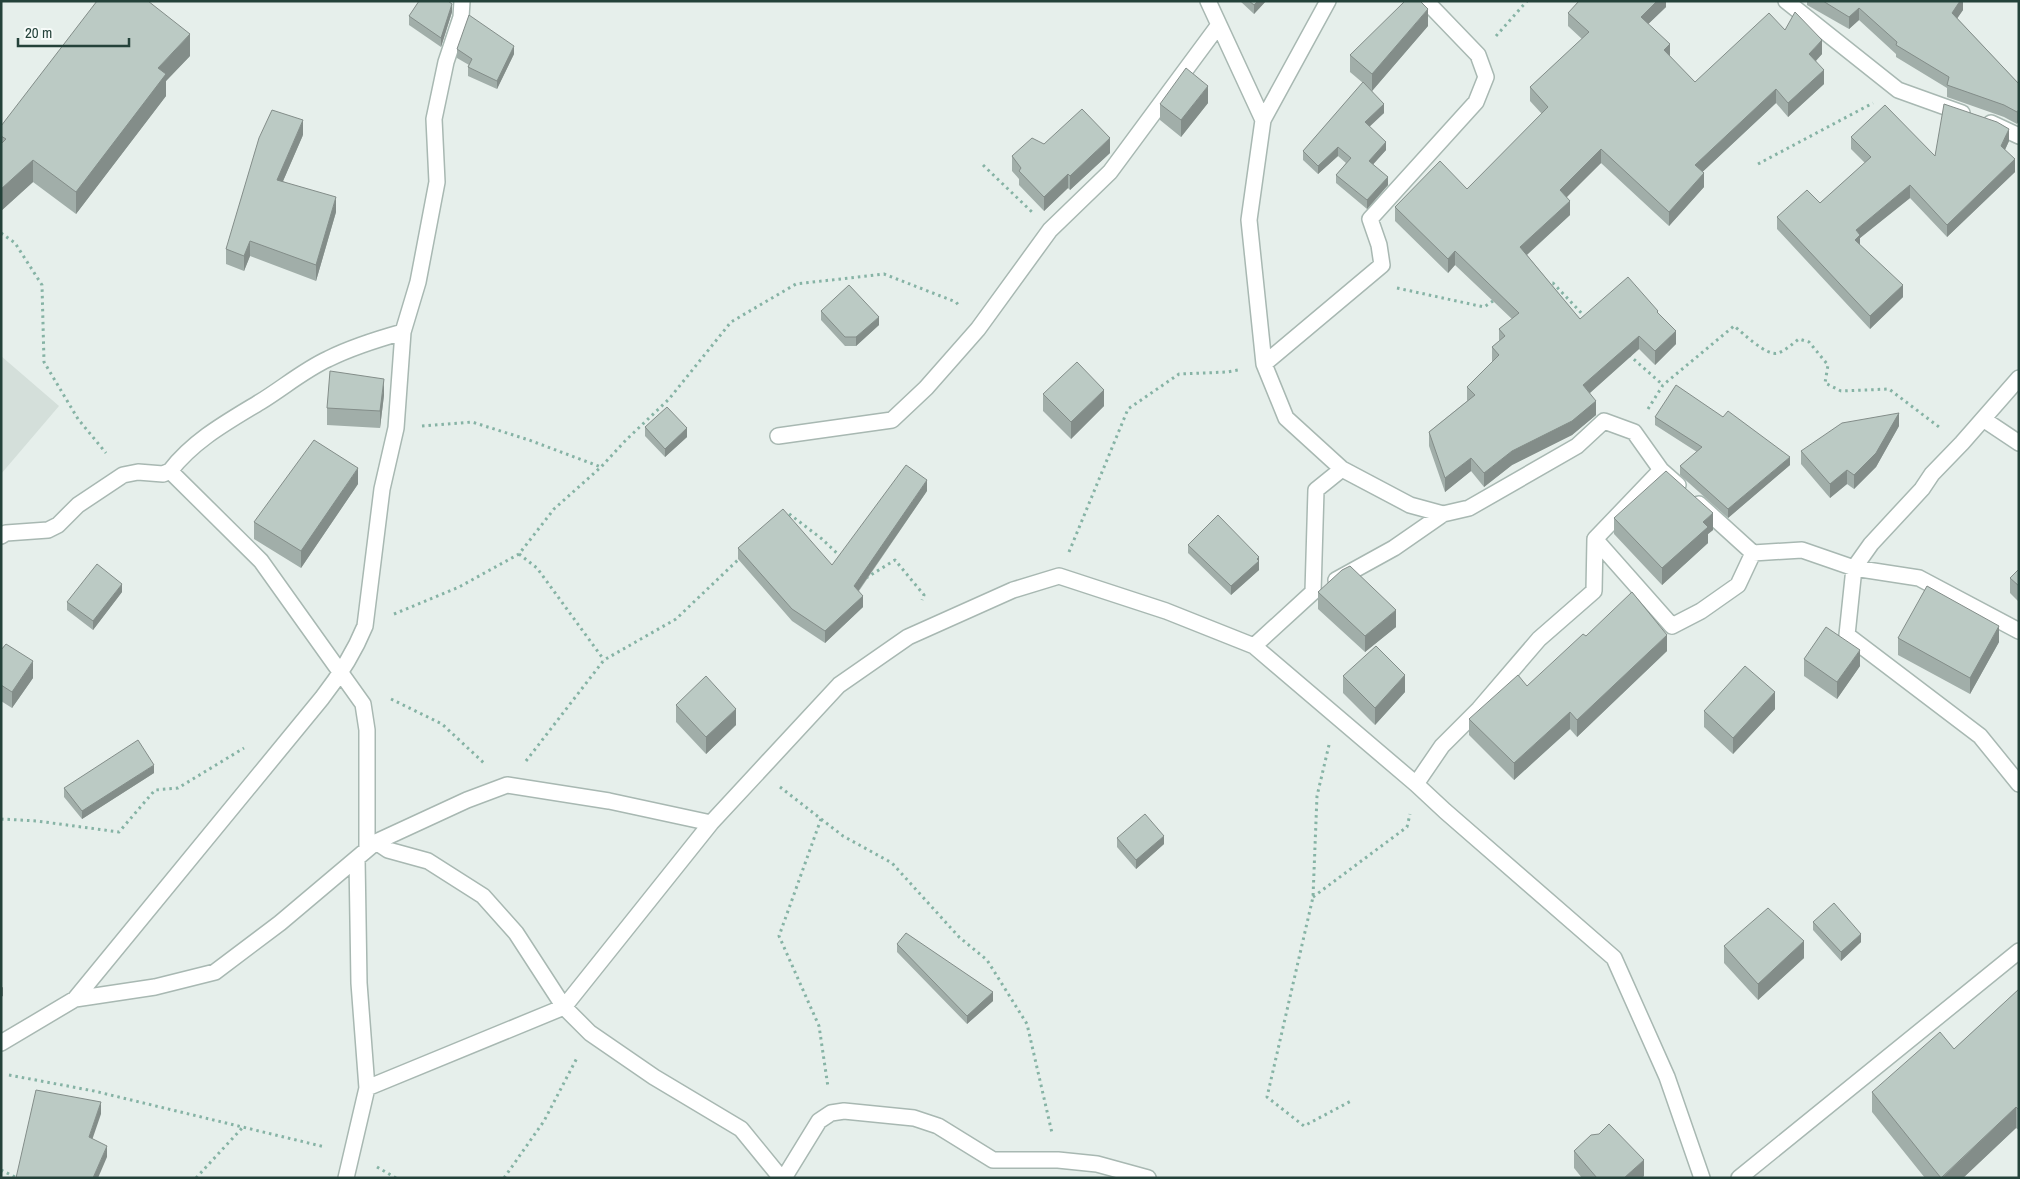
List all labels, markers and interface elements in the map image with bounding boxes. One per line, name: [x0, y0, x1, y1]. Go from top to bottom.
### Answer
scale bar: [18, 15, 129, 47]
text: 20 m: [25, 22, 52, 43]

